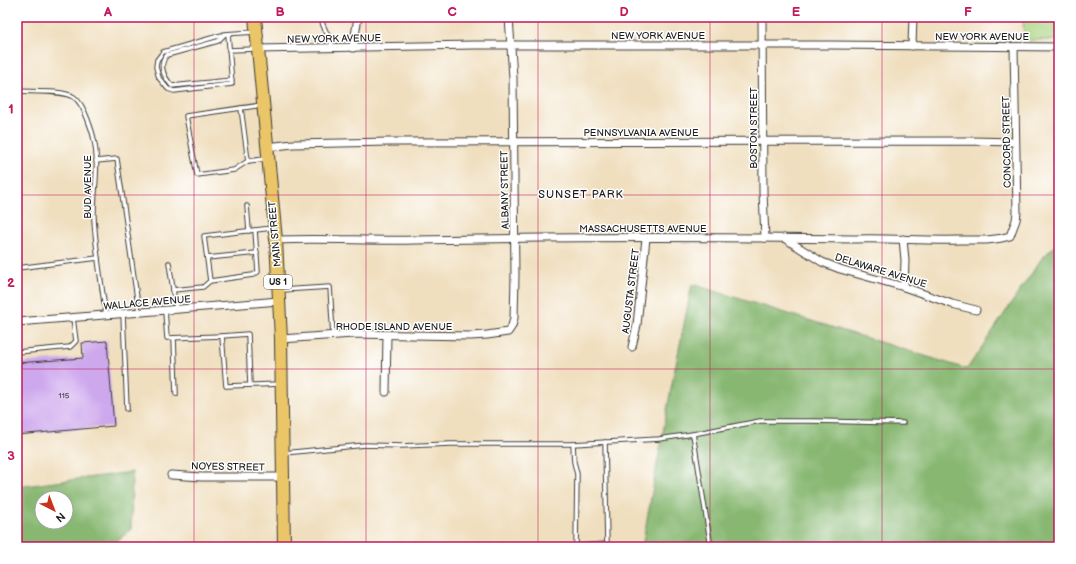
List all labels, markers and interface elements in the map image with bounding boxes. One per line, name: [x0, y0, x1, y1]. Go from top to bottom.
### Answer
text: A: [103, 4, 112, 20]
text: B: [275, 4, 285, 20]
text: C: [447, 4, 457, 20]
text: D: [619, 4, 629, 20]
text: E: [792, 4, 801, 20]
text: F: [964, 4, 972, 20]
street label: NEW YORK AVENUE: [611, 30, 705, 42]
street label: NEW YORK AVENUE: [935, 31, 1029, 43]
street label: NEW YORK AVENUE: [287, 32, 382, 46]
street label: BOSTON STREET: [748, 87, 760, 169]
street label: CONCORD STREET: [1000, 96, 1014, 188]
text: 1: [8, 101, 14, 117]
street label: PENNSYLVANIA AVENUE: [584, 127, 699, 139]
street label: ALBANY STREET: [498, 150, 512, 230]
street label: BUD AVENUE: [82, 155, 94, 219]
district label: SUNSET PARK: [538, 188, 624, 201]
street label: MAIN STREET: [266, 200, 284, 267]
street label: MASSACHUSETTS AVENUE: [579, 223, 707, 235]
street label: AUGUSTA STREET: [620, 248, 642, 334]
street label: DELAWARE AVENUE: [833, 251, 928, 291]
text: 2: [7, 275, 15, 291]
road number: US 1: [264, 275, 292, 289]
street label: WALLACE AVENUE: [103, 293, 192, 313]
street label: RHODE ISLAND AVENUE: [336, 321, 453, 333]
house number: 115: [59, 391, 70, 400]
text: 3: [7, 448, 15, 464]
street label: NOYES STREET: [191, 460, 265, 474]
north arrow: [34, 490, 74, 530]
text: N: [53, 509, 68, 525]

